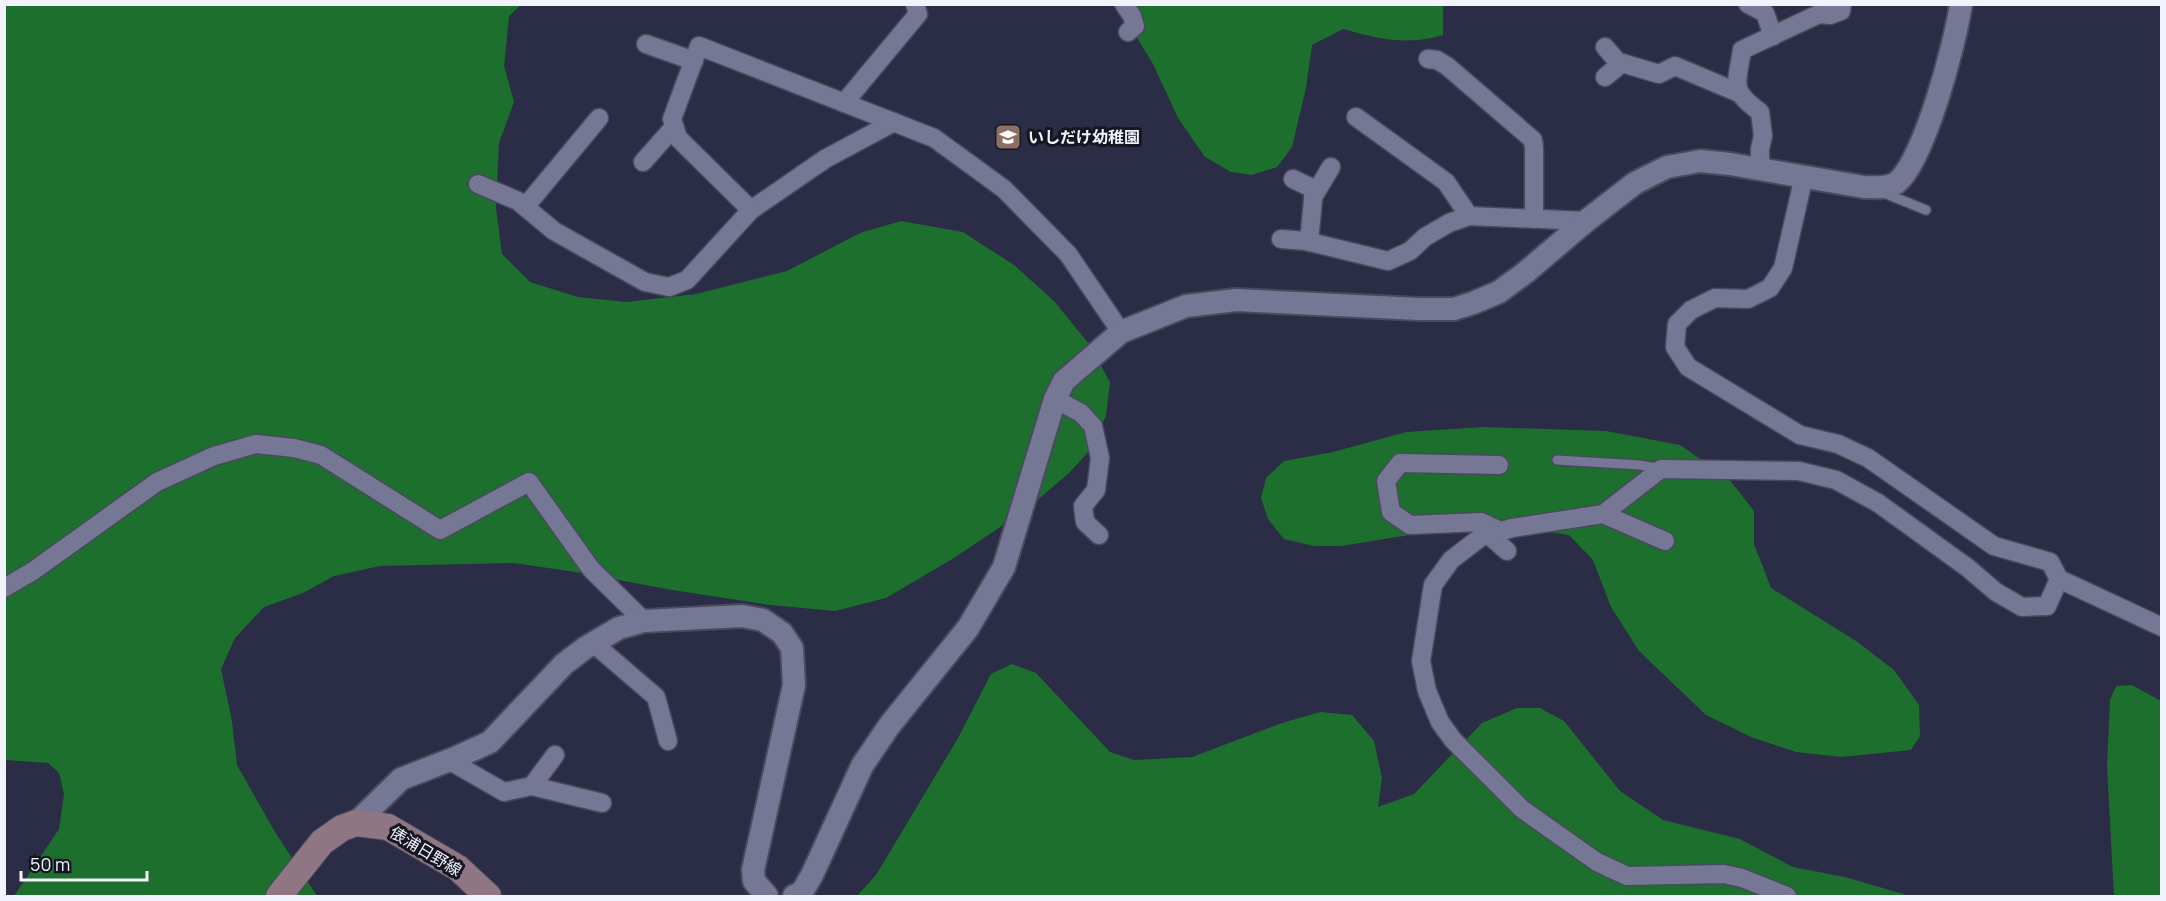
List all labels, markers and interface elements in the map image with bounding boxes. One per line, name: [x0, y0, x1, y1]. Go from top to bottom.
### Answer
school or university icon: いしだけ幼稚園: [993, 122, 1023, 152]
place label: いしだけ幼稚園: [1028, 126, 1140, 148]
street label: 俵浦日野線: [386, 821, 466, 881]
scale bar: [21, 844, 147, 882]
text: 50 m: [30, 852, 70, 876]

